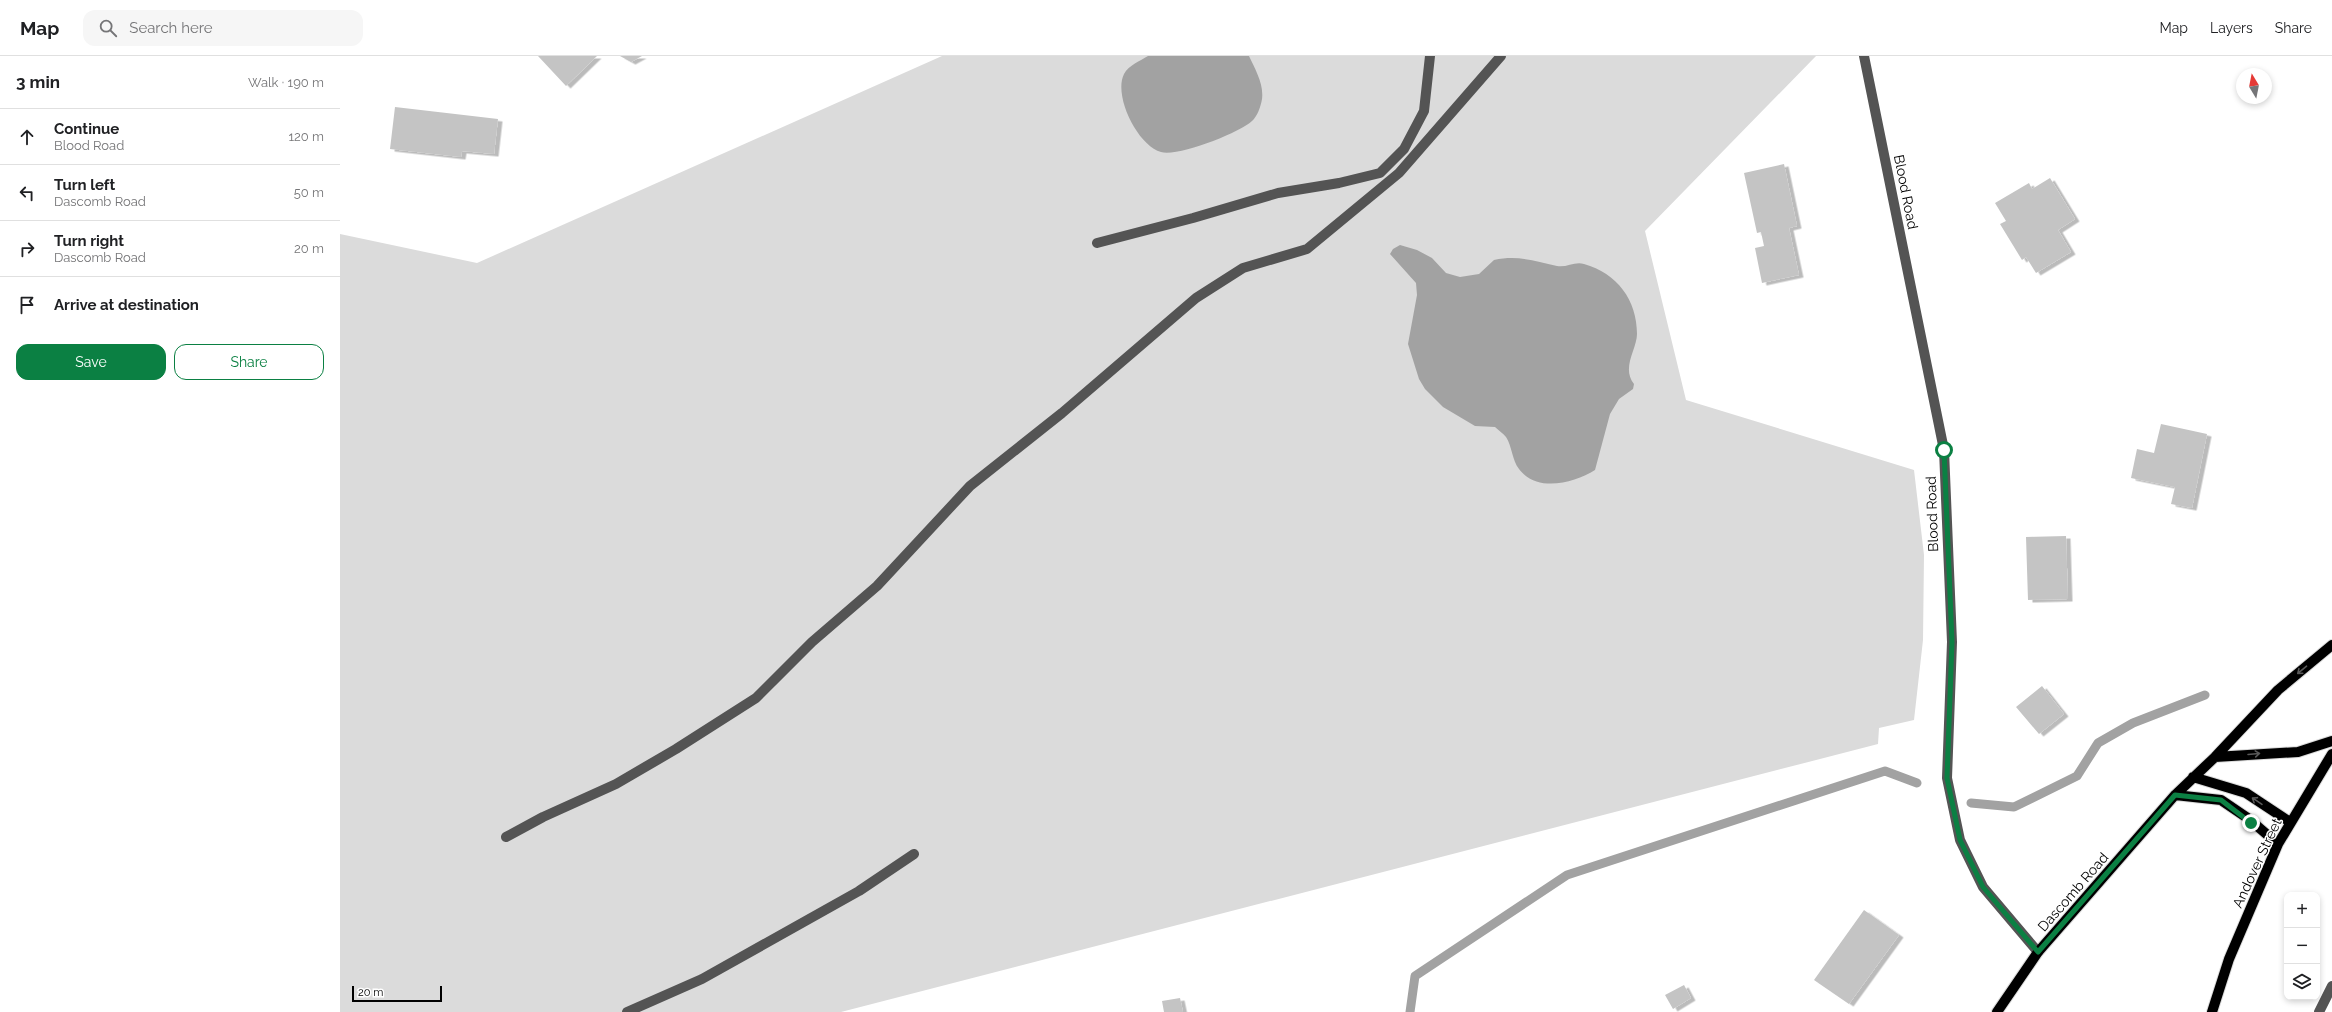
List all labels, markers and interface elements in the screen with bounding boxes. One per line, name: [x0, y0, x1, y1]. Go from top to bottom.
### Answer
search box: [83, 10, 363, 46]
text: Map: [20, 17, 59, 39]
icon: search: [97, 17, 119, 39]
text: Search here: [129, 19, 213, 37]
text: Map: [2160, 20, 2188, 36]
text: Layers: [2210, 20, 2253, 36]
text: Share: [2275, 20, 2312, 36]
north arrow: [2236, 68, 2272, 104]
text: 3 min: [16, 72, 60, 92]
text: Walk · 190 m: [248, 75, 324, 90]
text: Continue: [54, 120, 119, 138]
icon: ahead: [16, 126, 38, 148]
text: 120 m: [288, 129, 324, 144]
text: Blood Road: [54, 138, 124, 153]
street label: Blood Road: [1891, 153, 1921, 231]
text: Turn left: [54, 176, 115, 194]
icon: left: [16, 182, 38, 204]
text: 50 m: [294, 185, 324, 200]
text: Dascomb Road: [54, 194, 146, 209]
text: Turn right: [54, 232, 124, 250]
icon: right: [16, 238, 38, 260]
text: 20 m: [294, 241, 324, 256]
text: Dascomb Road: [54, 250, 146, 265]
icon: arrive: [16, 294, 38, 316]
text: Arrive at destination: [54, 296, 199, 314]
button: Save: [16, 344, 166, 380]
button: Share: [174, 344, 324, 380]
route start: [1935, 441, 1953, 459]
street label: Blood Road: [1923, 476, 1941, 552]
one-way arrow: [2297, 666, 2307, 675]
one-way arrow: [2247, 750, 2260, 757]
one-way arrow: [2251, 796, 2263, 804]
route end: [2242, 814, 2260, 832]
street label: Andover Street: [2229, 815, 2285, 910]
street label: Dascomb Road: [2035, 849, 2111, 935]
map controls: [2284, 892, 2320, 1000]
button: +: [2284, 892, 2320, 928]
button: −: [2284, 928, 2320, 964]
button: layers: [2284, 964, 2320, 1000]
scale bar: [352, 984, 442, 1003]
text: 20 m: [358, 986, 383, 999]

